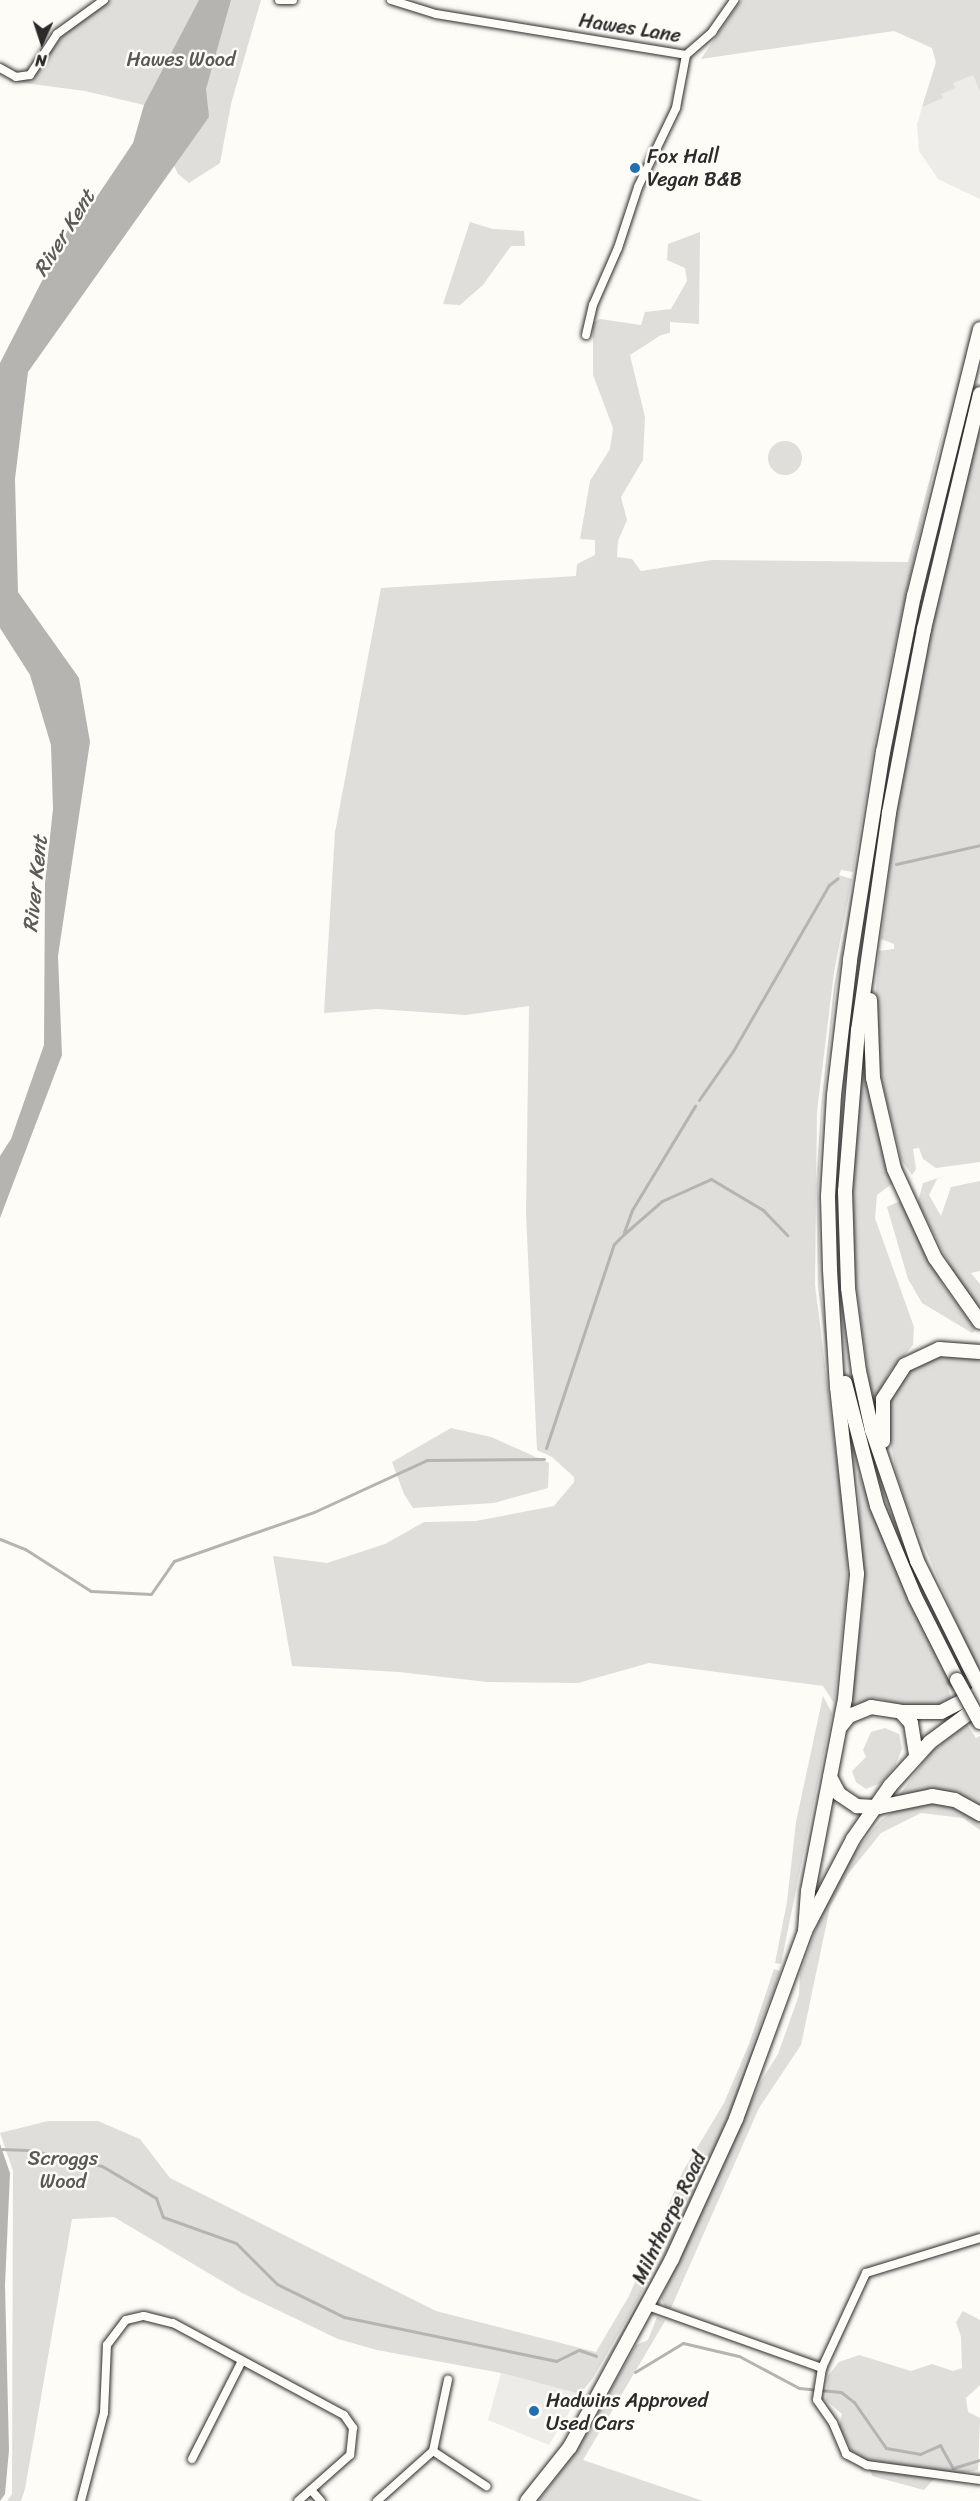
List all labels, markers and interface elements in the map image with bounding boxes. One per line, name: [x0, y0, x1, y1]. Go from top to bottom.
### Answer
street label: Hawes Lane: [577, 8, 683, 48]
north arrow: [12, 12, 72, 72]
text: N: [35, 46, 47, 75]
park label: Hawes Wood: [127, 47, 235, 71]
place label: Fox Hall Vegan B&B: [647, 144, 742, 191]
marker: Fox Hall Vegan B&B: [628, 161, 642, 175]
water label: River Kent: [28, 185, 100, 281]
water label: River Kent: [17, 834, 53, 934]
park label: Scroggs Wood: [28, 2147, 98, 2194]
street label: Milnthorpe Road: [627, 2148, 711, 2288]
place label: Hadwins Approved Used Cars: [546, 2388, 708, 2435]
marker: Hadwins Approved Used Cars: [527, 2404, 541, 2418]

